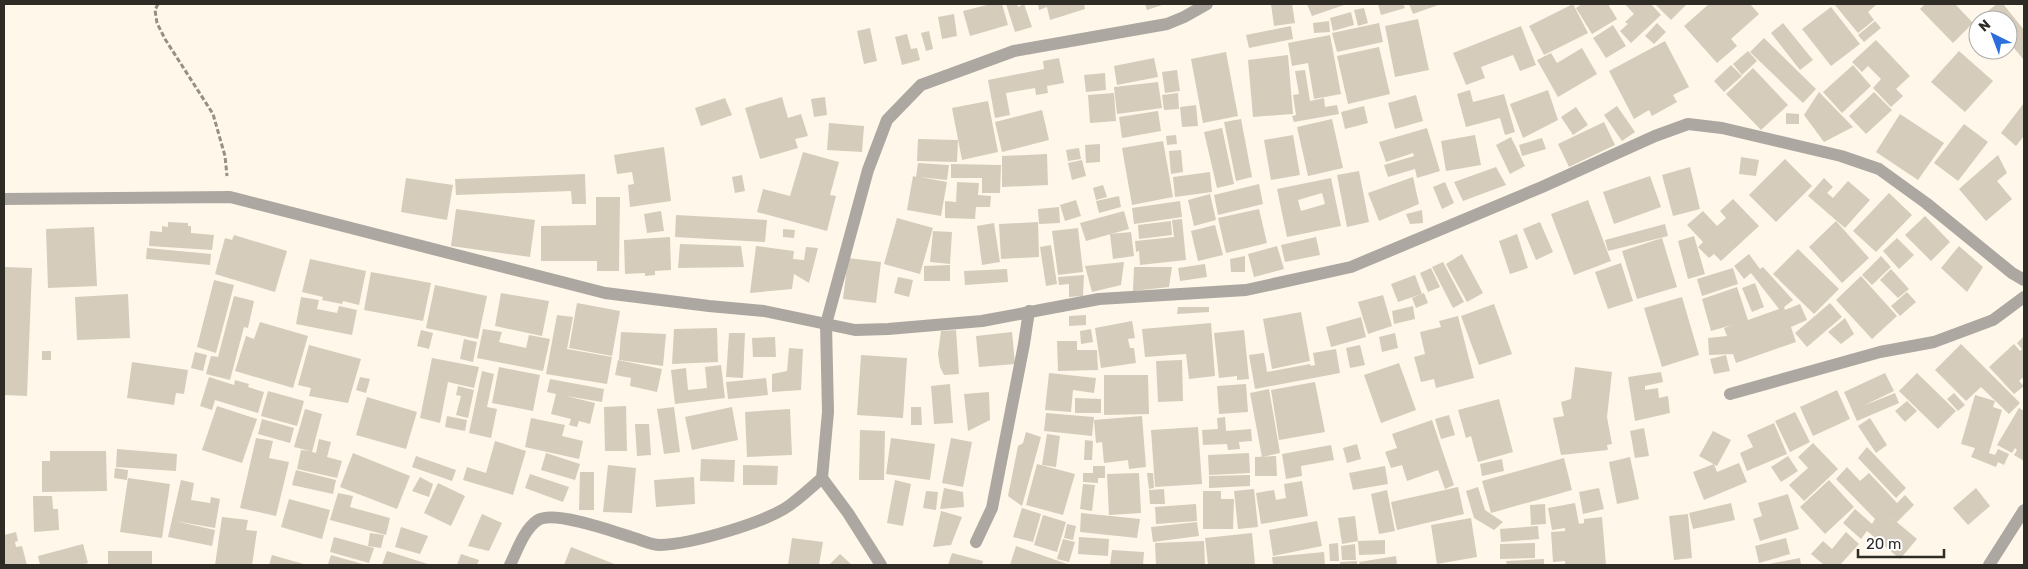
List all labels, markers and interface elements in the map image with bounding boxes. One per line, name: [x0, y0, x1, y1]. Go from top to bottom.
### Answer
north arrow: [1968, 10, 2018, 60]
text: N: [1975, 16, 1994, 35]
scale bar: [1858, 526, 1944, 558]
text: 20 m: [1866, 535, 1901, 553]

